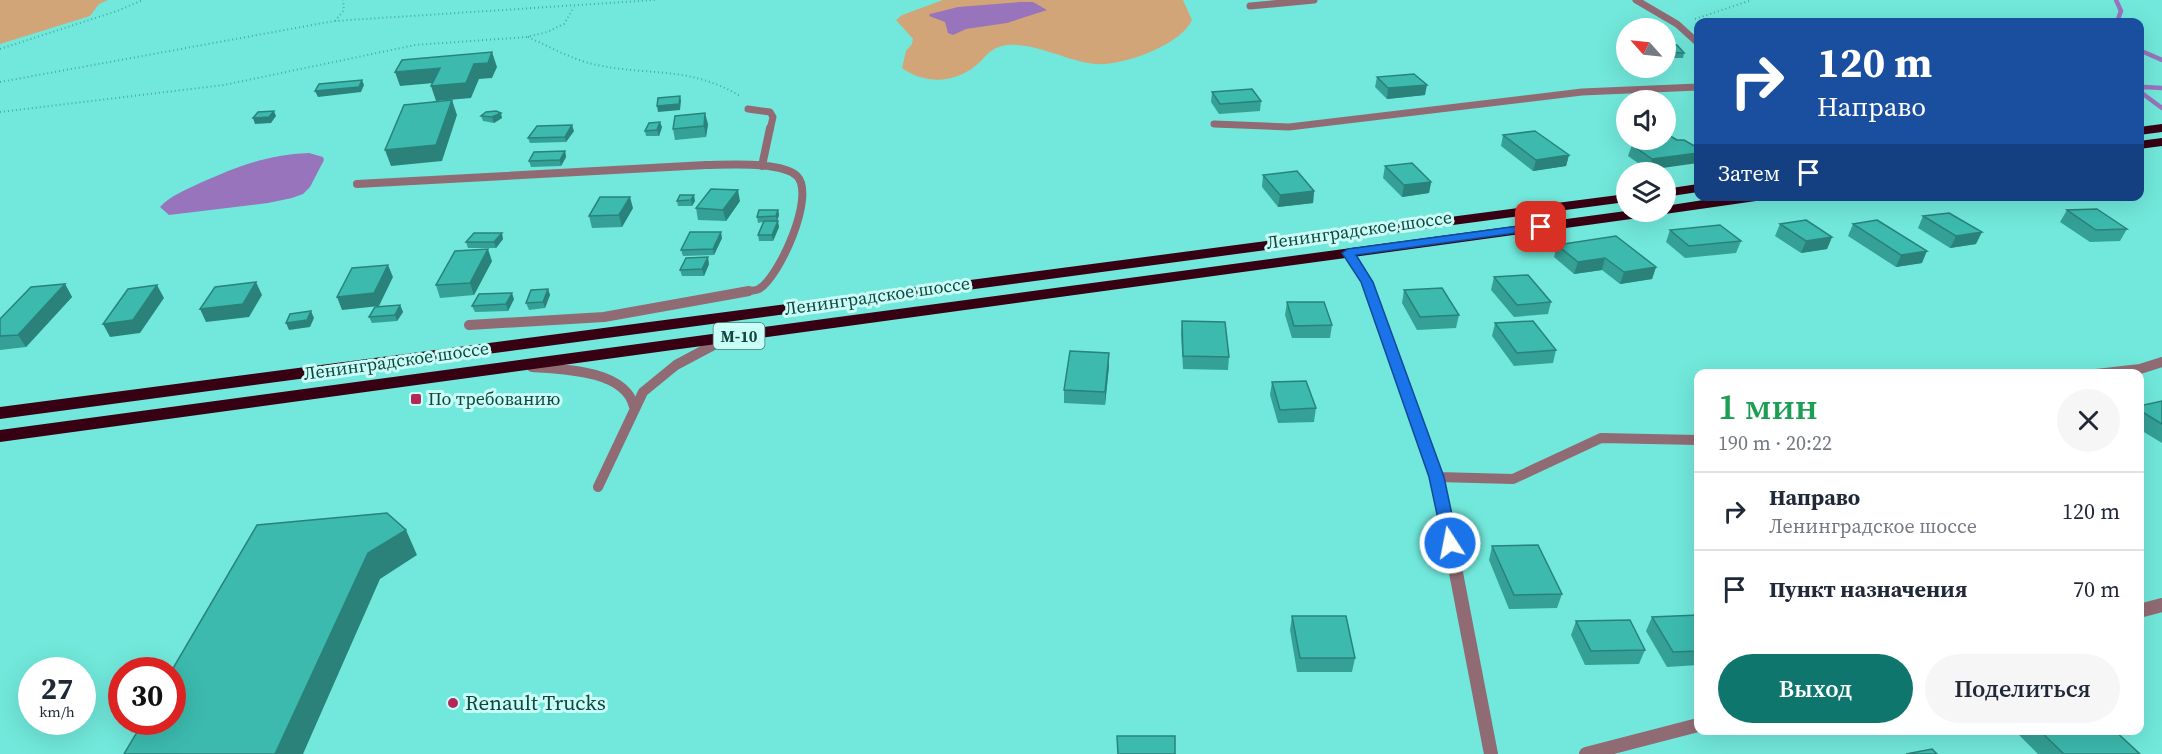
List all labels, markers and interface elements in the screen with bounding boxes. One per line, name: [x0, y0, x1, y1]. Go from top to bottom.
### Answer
north arrow: [1616, 18, 1676, 78]
map controls: [1616, 18, 1676, 222]
text: 120 m: [1817, 33, 1932, 91]
icon: right: [1718, 42, 1796, 120]
text: Направо: [1817, 88, 1926, 125]
button: sound: [1616, 90, 1676, 150]
icon: arrive: [1792, 156, 1825, 189]
text: Затем: [1718, 158, 1780, 188]
button: layers: [1616, 162, 1676, 222]
pin: [1515, 201, 1566, 252]
street label: Ленинградское шоссе: [1265, 204, 1453, 255]
icon: arrive: [1524, 210, 1557, 243]
street label: Ленинградское шоссе: [783, 270, 971, 321]
road number: М-10: [714, 323, 764, 349]
street label: Ленинградское шоссе: [302, 335, 490, 386]
text: 1 мин: [1718, 382, 1818, 431]
place label: По требованию: [428, 386, 560, 411]
button: close: [2057, 389, 2120, 452]
marker: По требованию: [409, 392, 423, 406]
text: 190 m · 20:22: [1718, 429, 1832, 457]
text: Направо: [1769, 482, 1860, 512]
icon: right: [1718, 495, 1751, 528]
text: 120 m: [2062, 496, 2120, 526]
position arrow: [1418, 511, 1482, 575]
text: Ленинградское шоссе: [1769, 512, 1977, 540]
icon: arrive: [1718, 573, 1751, 606]
text: Пункт назначения: [1769, 574, 1967, 604]
text: 70 m: [2073, 574, 2120, 604]
button: Выход: [1718, 654, 1913, 723]
button: Поделиться: [1925, 654, 2120, 723]
speed limit sign: 30: [108, 657, 186, 735]
text: 27: [41, 668, 73, 709]
place label: Renault Trucks: [465, 688, 606, 717]
marker: Renault Trucks: [446, 696, 460, 710]
text: km/h: [39, 701, 75, 722]

